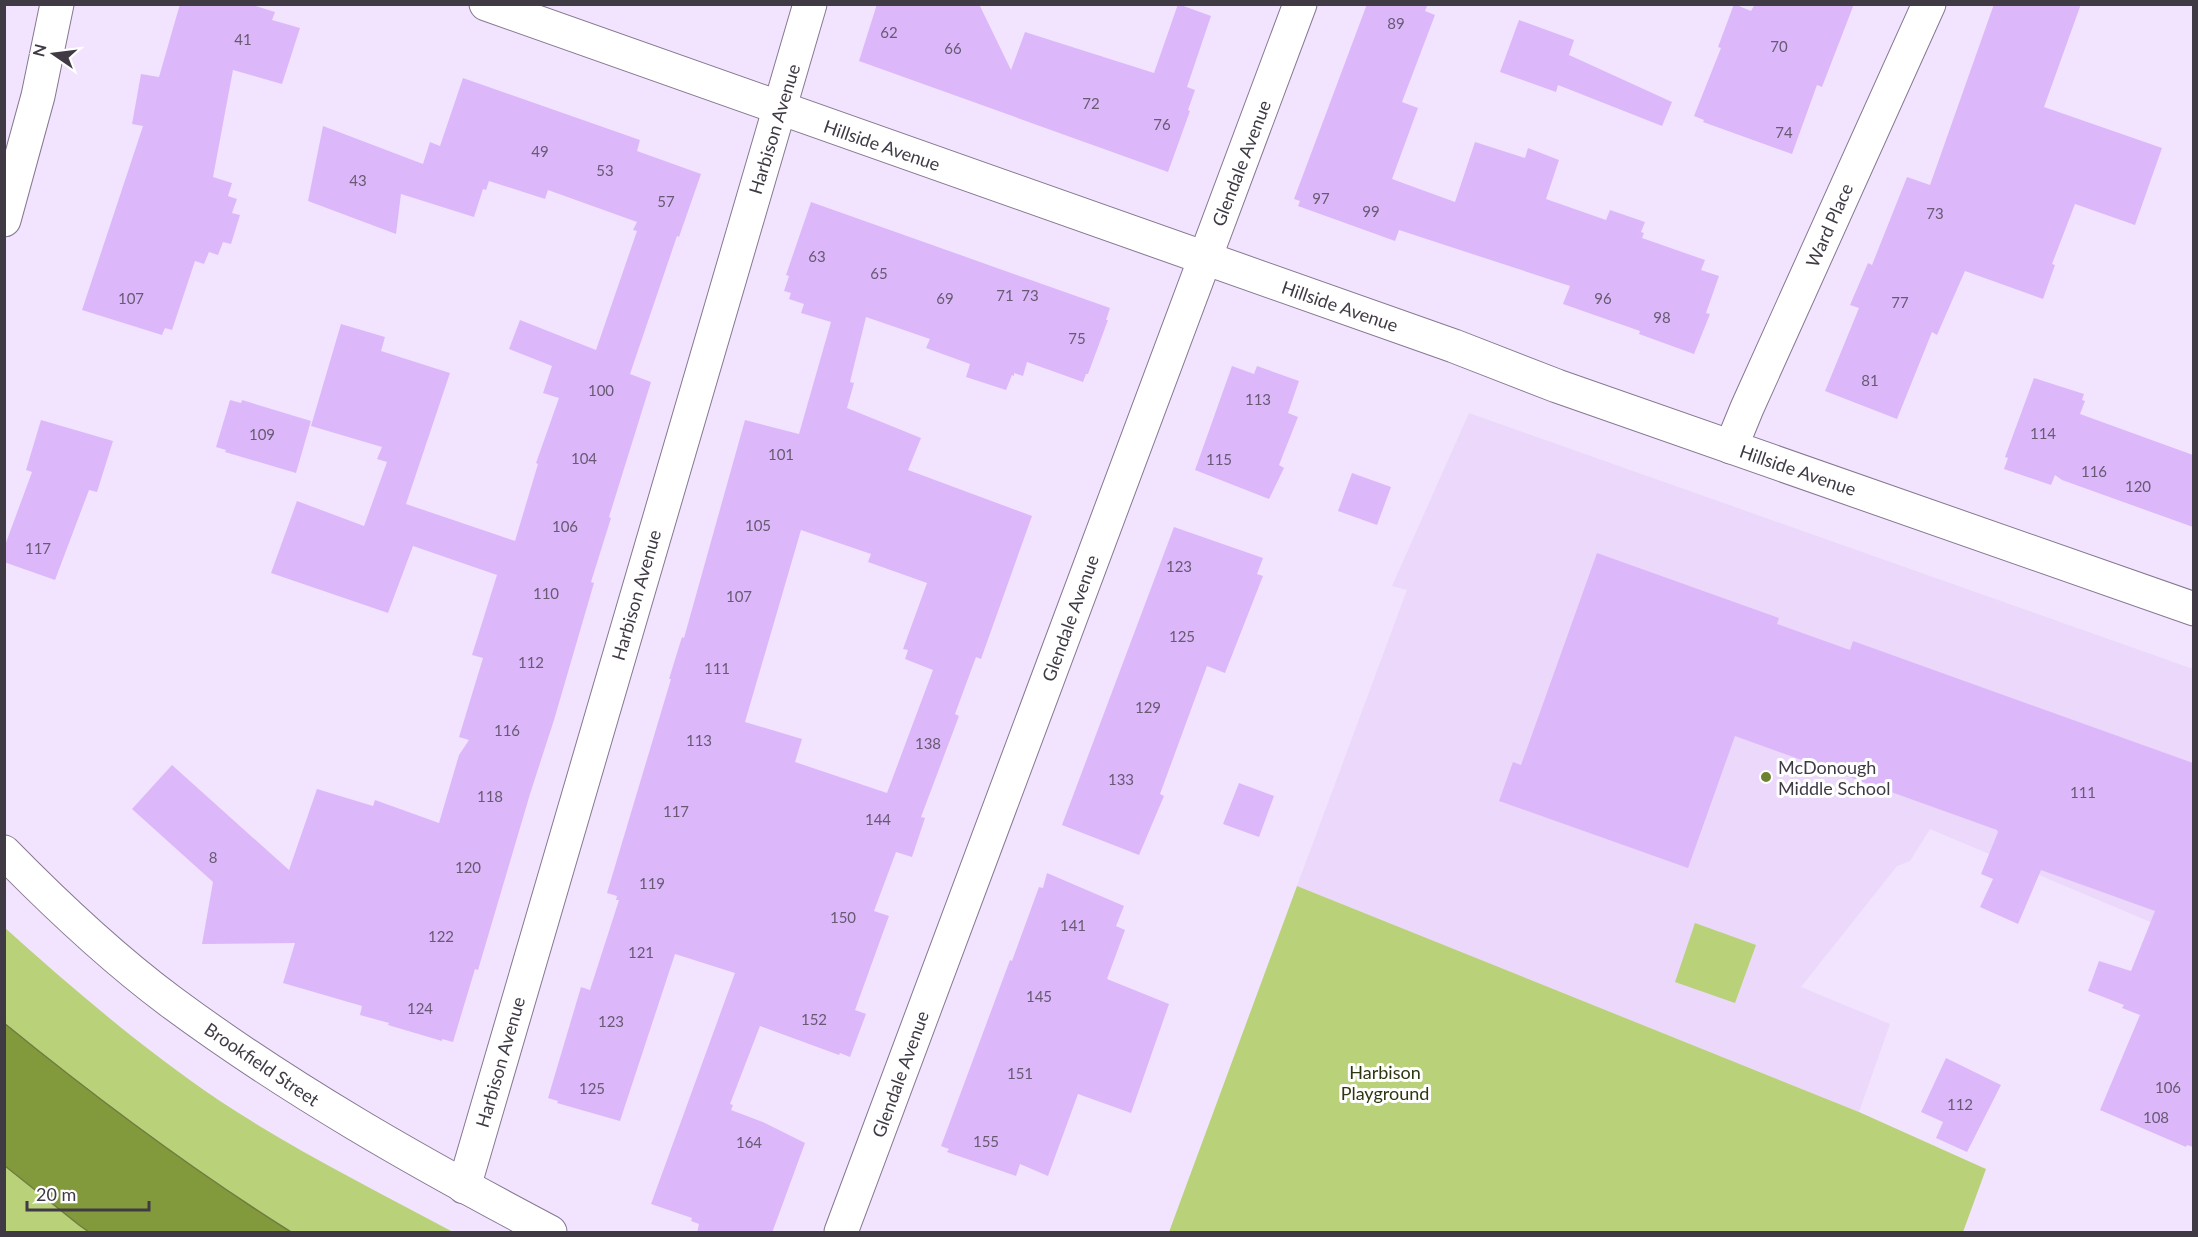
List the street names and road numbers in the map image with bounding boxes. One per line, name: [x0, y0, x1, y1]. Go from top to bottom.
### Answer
street label: Harbison Avenue: [744, 61, 804, 197]
street label: Glendale Avenue: [1207, 97, 1275, 229]
street label: Hillside Avenue: [821, 115, 943, 175]
street label: Ward Place: [1801, 180, 1857, 270]
street label: Hillside Avenue: [1279, 276, 1401, 336]
street label: Hillside Avenue: [1737, 440, 1859, 500]
street label: Harbison Avenue: [607, 527, 665, 663]
street label: Glendale Avenue: [1037, 552, 1103, 684]
street label: Harbison Avenue: [471, 994, 529, 1130]
street label: Glendale Avenue: [867, 1008, 933, 1140]
street label: Brookfield Street: [201, 1018, 324, 1111]

